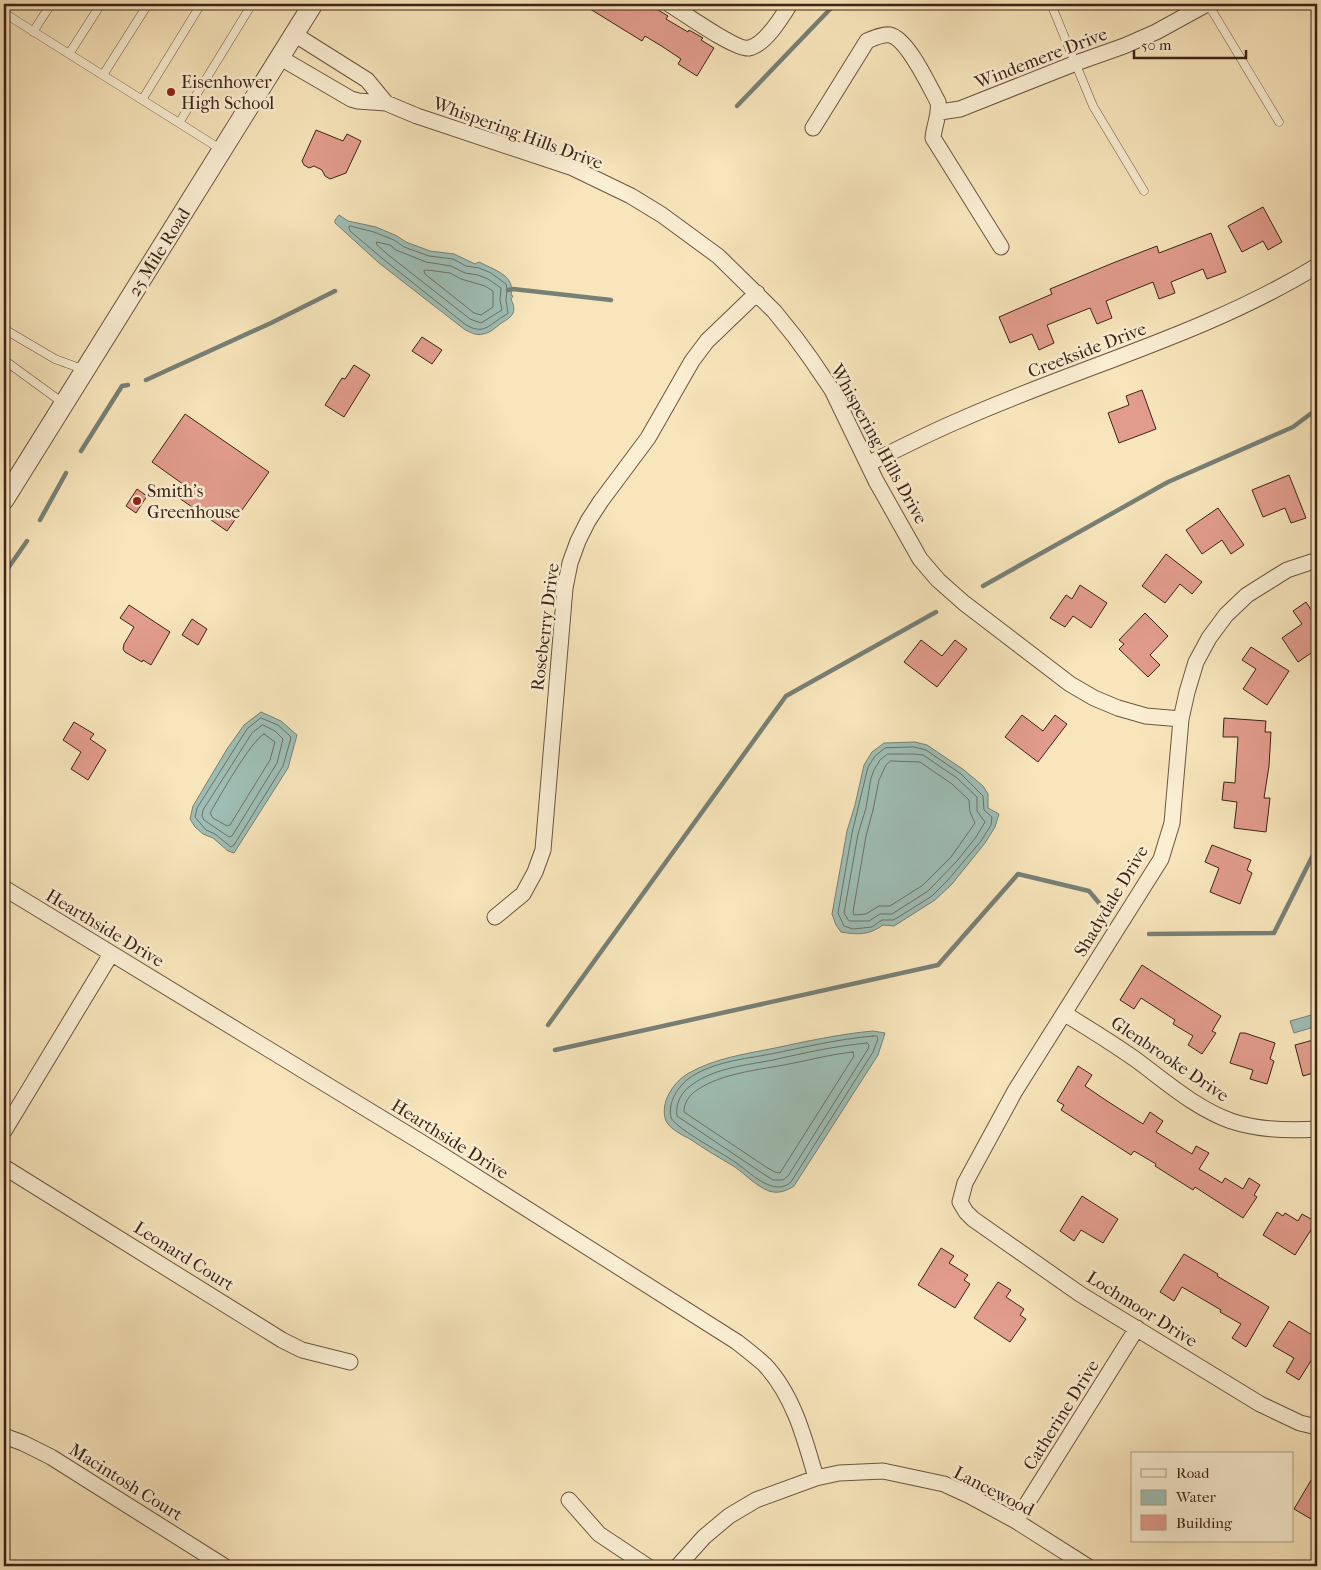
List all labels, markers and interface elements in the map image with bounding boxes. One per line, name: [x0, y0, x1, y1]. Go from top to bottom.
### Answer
street label: Windemere Drive: [971, 24, 1110, 94]
scale bar: [1134, 28, 1246, 60]
text: 50 m: [1141, 36, 1172, 54]
place label: Eisenhower High School: [181, 72, 274, 114]
marker: Eisenhower High School: [165, 86, 177, 98]
street label: Whispering Hills Drive: [429, 93, 606, 174]
street label: 25 Mile Road: [124, 204, 195, 300]
street label: Creekside Drive: [1025, 318, 1149, 383]
street label: Whispering Hills Drive: [825, 360, 931, 528]
place label: Smith's Greenhouse: [147, 481, 240, 523]
marker: Smith's Greenhouse: [131, 495, 143, 507]
street label: Roseberry Drive: [527, 562, 564, 692]
street label: Shadydale Drive: [1070, 842, 1153, 961]
street label: Hearthside Drive: [42, 885, 168, 972]
street label: Glenbrooke Drive: [1107, 1012, 1233, 1107]
street label: Hearthside Drive: [387, 1095, 512, 1184]
street label: Leonard Court: [130, 1217, 238, 1296]
street label: Lochmoor Drive: [1083, 1267, 1201, 1352]
street label: Catherine Drive: [1019, 1356, 1104, 1474]
street label: Macintosh Court: [65, 1439, 187, 1526]
legend: [1131, 1452, 1294, 1542]
street label: Lancewood: [950, 1462, 1038, 1521]
text: Road: [1176, 1464, 1210, 1482]
text: Water: [1175, 1488, 1216, 1506]
text: Building: [1176, 1514, 1233, 1532]

